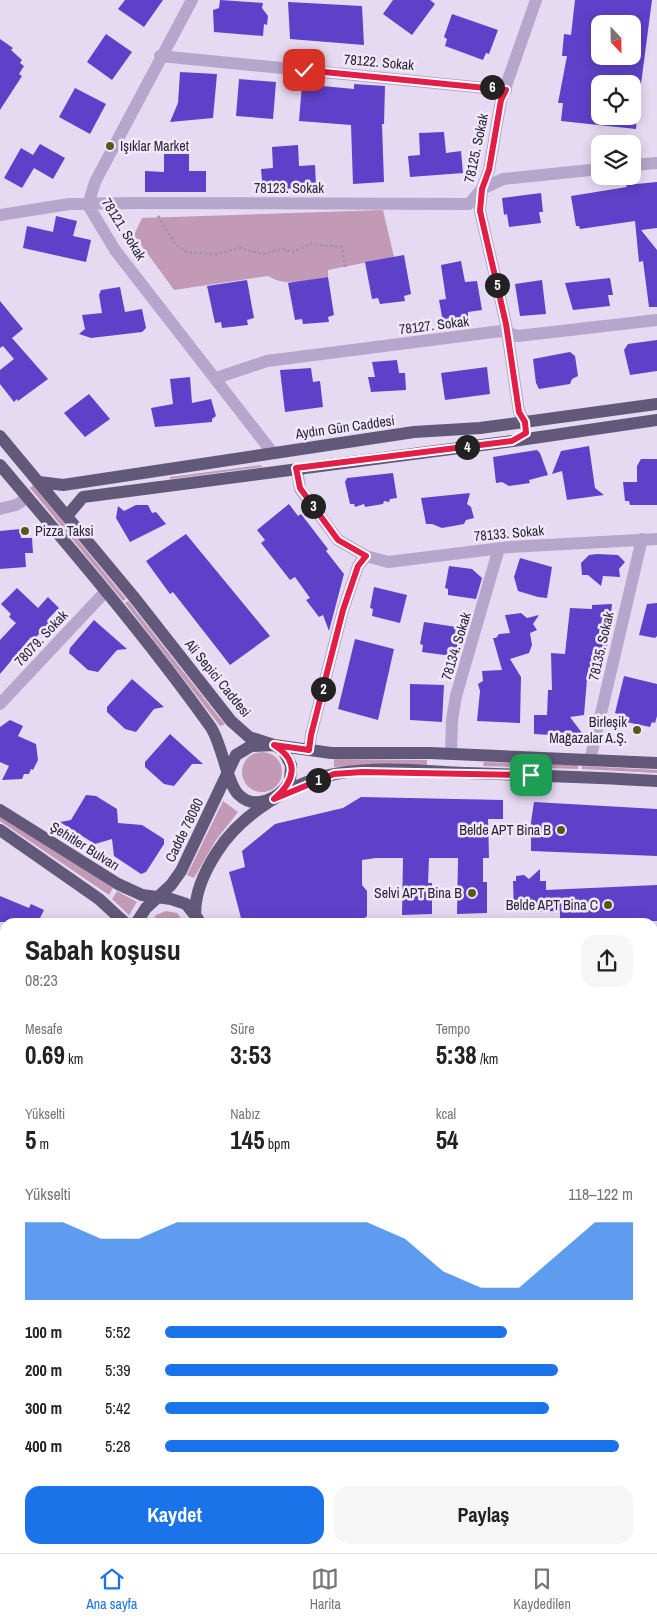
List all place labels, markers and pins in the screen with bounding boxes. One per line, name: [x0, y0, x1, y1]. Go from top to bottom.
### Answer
pin: [283, 49, 325, 91]
pin: 6: [480, 74, 504, 100]
place label: Işıklar Market: [120, 137, 189, 155]
marker: Işıklar Market: [104, 140, 116, 152]
pin: 5: [484, 272, 510, 298]
pin: 4: [454, 434, 480, 460]
pin: 3: [300, 494, 326, 518]
place label: Pizza Taksi: [35, 522, 94, 540]
marker: Pizza Taksi: [19, 525, 31, 537]
pin: 2: [310, 676, 336, 702]
place label: Birleşik Mağazalar A.Ş.: [549, 713, 627, 747]
marker: Birleşik Mağazalar A.Ş.: [631, 724, 643, 736]
pin: [510, 754, 552, 796]
pin: 1: [306, 768, 330, 792]
place label: Belde APT Bina B: [459, 821, 551, 839]
marker: Belde APT Bina B: [555, 824, 567, 836]
place label: Selvi APT Bina B: [374, 884, 462, 902]
marker: Selvi APT Bina B: [466, 887, 478, 899]
place label: Belde APT Bina C: [506, 896, 598, 914]
marker: Belde APT Bina C: [602, 899, 614, 911]

